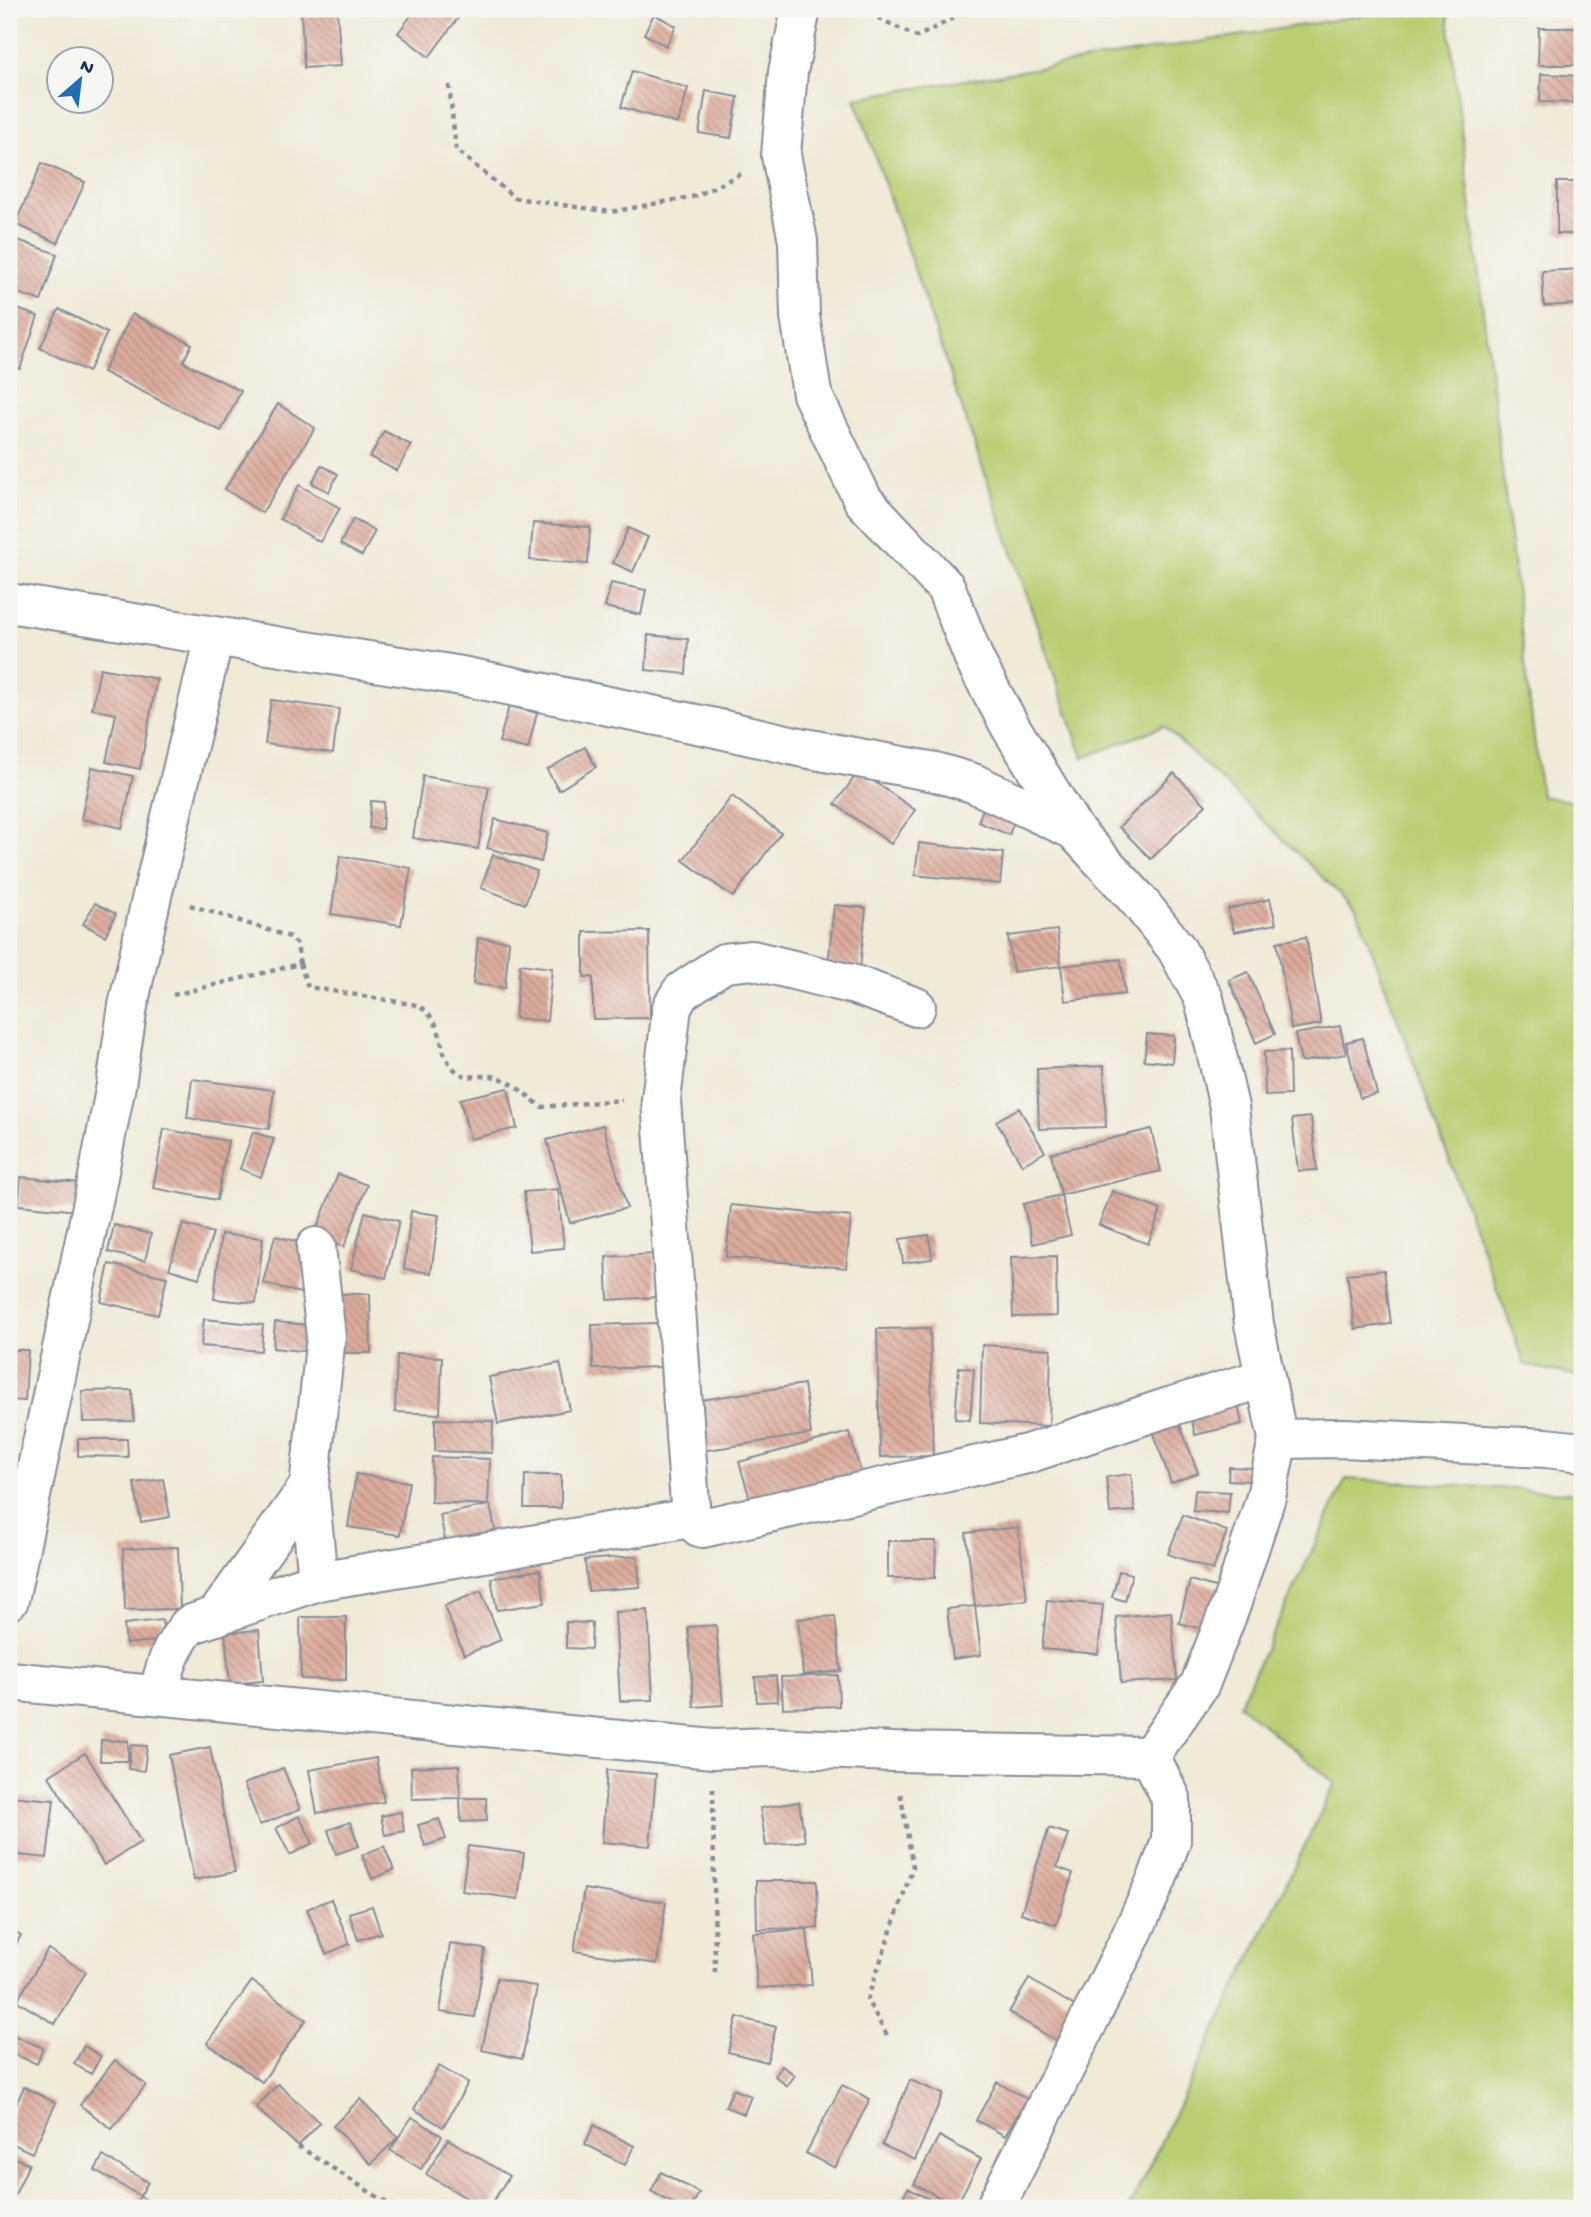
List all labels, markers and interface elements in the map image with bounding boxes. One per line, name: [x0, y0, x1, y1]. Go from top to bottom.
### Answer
north arrow: [46, 46, 116, 116]
text: N: [75, 55, 97, 81]

